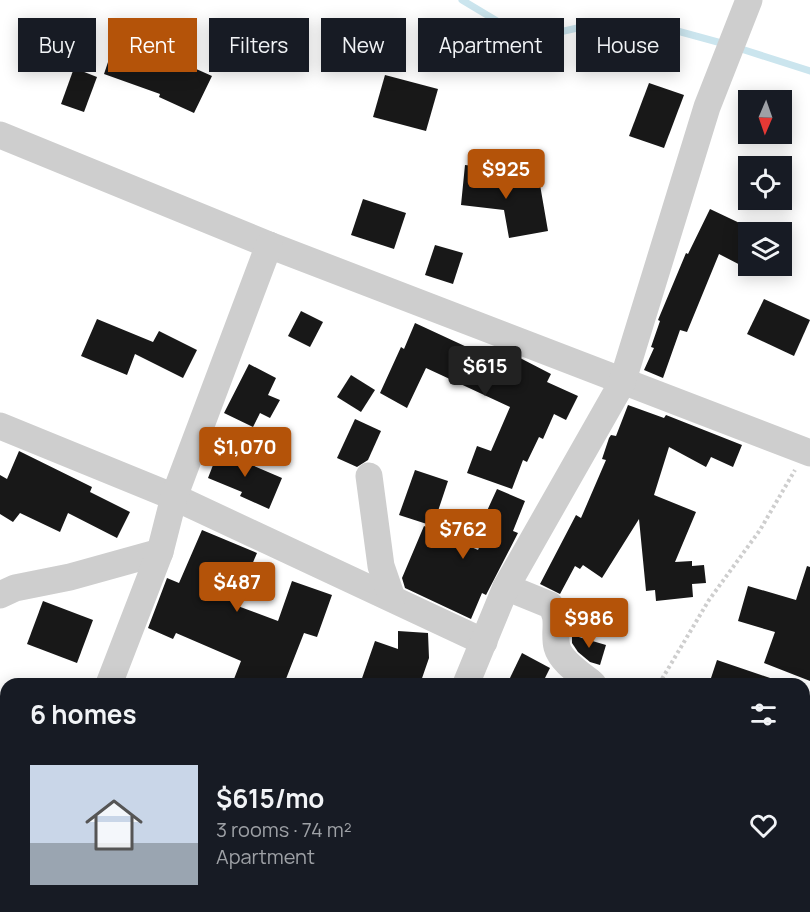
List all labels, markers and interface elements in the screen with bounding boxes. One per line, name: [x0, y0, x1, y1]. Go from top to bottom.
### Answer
chip: Buy: [18, 18, 96, 72]
chip: Rent: [108, 18, 197, 72]
chip: Filters: [209, 18, 309, 72]
chip: New: [321, 18, 406, 72]
chip: Apartment: [418, 18, 564, 72]
chip: House: [576, 18, 680, 72]
north arrow: [738, 90, 792, 144]
map controls: [738, 90, 792, 276]
pin: $925: [470, 149, 542, 200]
text: $925: [482, 155, 530, 182]
button: locate: [738, 156, 792, 210]
button: layers: [738, 222, 792, 276]
pin: $615: [449, 346, 521, 397]
text: $615: [462, 352, 508, 379]
pin: $1,070: [196, 427, 294, 478]
text: $1,070: [213, 433, 277, 460]
pin: $762: [427, 509, 499, 560]
text: $762: [439, 515, 487, 542]
pin: $487: [201, 562, 273, 613]
text: $487: [213, 568, 261, 595]
pin: $986: [553, 598, 625, 649]
text: $986: [564, 604, 614, 631]
text: 6 homes: [30, 696, 137, 732]
icon: filters: [747, 698, 780, 731]
text: $615/mo: [216, 780, 324, 816]
icon: home: [78, 789, 150, 861]
icon: heart: [747, 809, 780, 842]
text: 3 rooms · 74 m²: [216, 816, 352, 843]
text: Apartment: [216, 843, 315, 870]

